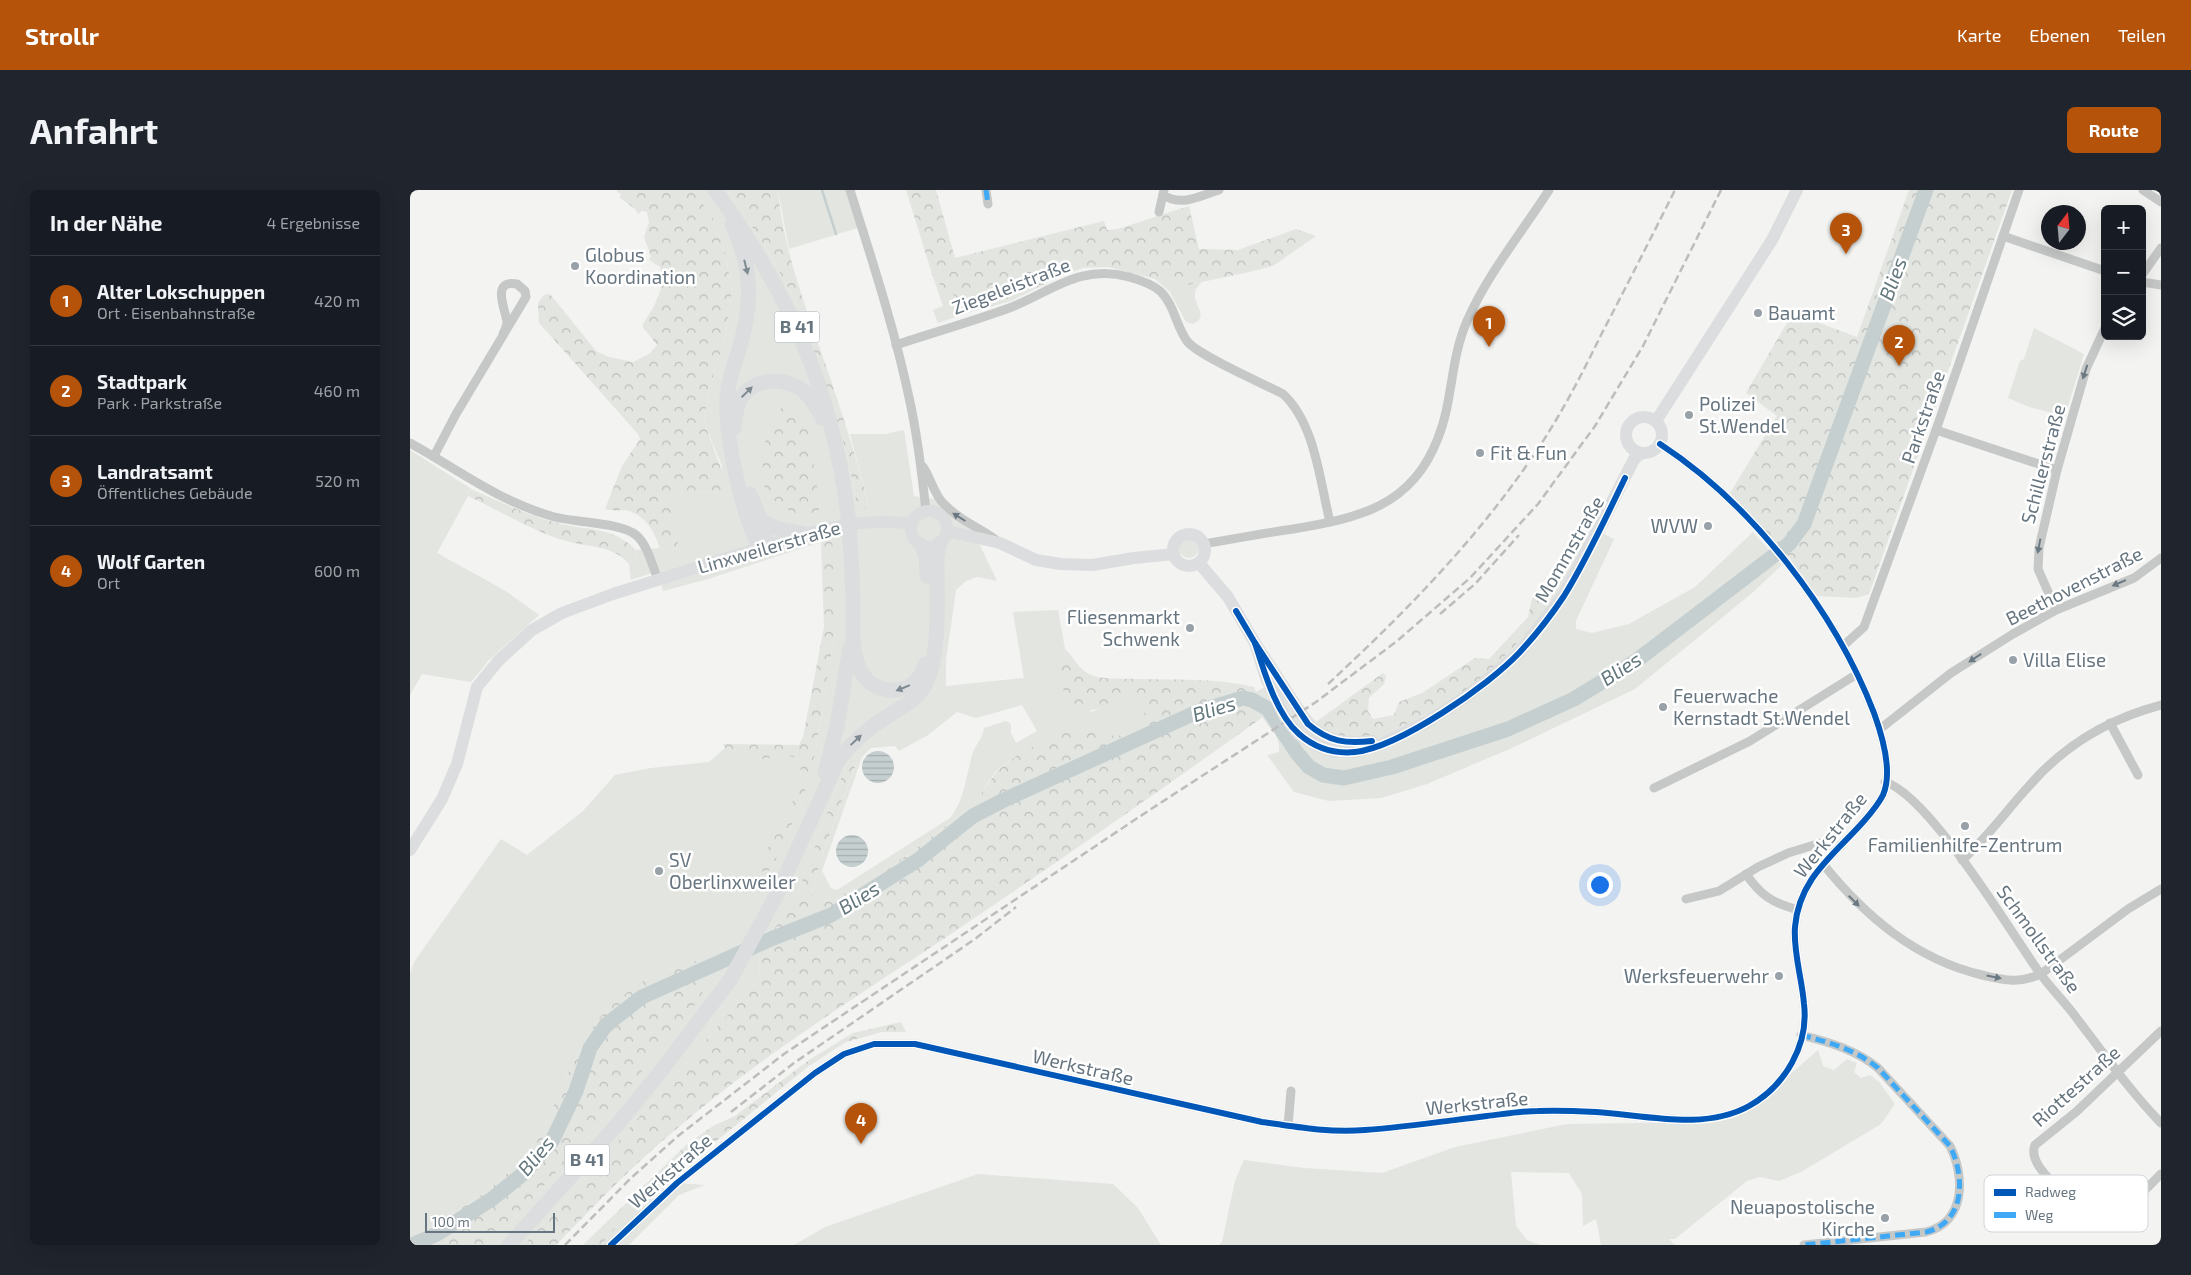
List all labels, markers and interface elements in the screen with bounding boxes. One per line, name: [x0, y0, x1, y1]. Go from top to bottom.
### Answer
text: Strollr: [25, 21, 99, 50]
text: Karte: [1957, 24, 2001, 46]
text: Ebenen: [2029, 24, 2090, 46]
text: Teilen: [2118, 24, 2166, 46]
button: Route: [2067, 107, 2161, 153]
text: Anfahrt: [30, 109, 158, 151]
north arrow: [2041, 205, 2086, 250]
map controls: [2101, 205, 2146, 340]
button: +: [2101, 205, 2146, 250]
text: In der Nähe: [50, 210, 162, 235]
text: 4 Ergebnisse: [267, 213, 360, 232]
pin: 3: [1830, 213, 1862, 254]
place label: Globus Koordination: [585, 243, 696, 288]
button: −: [2101, 250, 2146, 295]
street label: Ziegeleistraße: [948, 252, 1073, 319]
water label: Blies: [1873, 254, 1911, 303]
one-way arrow: [742, 259, 750, 274]
marker: Globus Koordination: [569, 260, 581, 272]
text: Alter Lokschuppen: [97, 280, 265, 303]
text: 1: [63, 291, 69, 310]
text: 420 m: [314, 291, 360, 310]
button: layers: [2101, 295, 2146, 340]
place label: Bauamt: [1768, 301, 1835, 324]
text: Ort · Eisenbahnstraße: [97, 303, 255, 322]
pin: 1: [1473, 306, 1505, 347]
marker: Bauamt: [1752, 307, 1764, 319]
road number: B 41: [774, 311, 820, 342]
pin: 2: [1883, 325, 1915, 366]
one-way arrow: [2081, 365, 2088, 380]
street label: Parkstraße: [1896, 367, 1949, 466]
text: Stadtpark: [97, 370, 187, 393]
text: 2: [61, 381, 71, 400]
text: 460 m: [314, 381, 360, 400]
one-way arrow: [741, 386, 753, 398]
place label: Polizei St.Wendel: [1699, 392, 1787, 437]
text: Park · Parkstraße: [97, 393, 222, 412]
street label: Schillerstraße: [2016, 402, 2070, 526]
marker: Polizei St.Wendel: [1683, 409, 1695, 421]
place label: Fit & Fun: [1490, 441, 1567, 464]
marker: Fit & Fun: [1474, 447, 1486, 459]
text: Landratsamt: [97, 460, 213, 483]
text: 3: [61, 471, 71, 490]
text: 520 m: [315, 471, 360, 490]
text: Öffentliches Gebäude: [97, 483, 252, 502]
street label: Mommstraße: [1529, 492, 1608, 606]
one-way arrow: [953, 512, 966, 521]
place label: WVW: [1650, 514, 1698, 537]
street label: Linxweilerstraße: [695, 515, 843, 578]
marker: WVW: [1702, 520, 1714, 532]
one-way arrow: [2035, 539, 2043, 555]
street label: Beethovenstraße: [2002, 541, 2146, 630]
text: Wolf Garten: [97, 550, 205, 573]
text: 4: [61, 561, 71, 580]
text: 600 m: [314, 561, 360, 580]
text: Ort: [97, 573, 120, 592]
one-way arrow: [2112, 580, 2127, 588]
place label: Fliesenmarkt Schwenk: [1067, 605, 1180, 650]
marker: Fliesenmarkt Schwenk: [1184, 622, 1196, 634]
water label: Blies: [1595, 646, 1645, 690]
place label: Villa Elise: [2023, 648, 2106, 671]
one-way arrow: [1969, 653, 1982, 662]
marker: Villa Elise: [2007, 654, 2019, 666]
one-way arrow: [896, 684, 910, 692]
place label: Feuerwache Kernstadt St.Wendel: [1673, 684, 1850, 729]
water label: Blies: [1189, 690, 1238, 726]
marker: Feuerwache Kernstadt St.Wendel: [1657, 701, 1669, 713]
one-way arrow: [850, 734, 863, 745]
street label: Werkstraße: [1788, 787, 1871, 882]
marker: Familienhilfe-Zentrum: [1959, 820, 1971, 832]
place label: Familienhilfe-Zentrum: [1868, 833, 2062, 856]
place label: SV Oberlinxweiler: [669, 848, 796, 893]
marker: SV Oberlinxweiler: [653, 865, 665, 877]
your location: [1587, 872, 1613, 898]
water label: Blies: [833, 875, 883, 919]
street label: Schmollstraße: [1993, 880, 2086, 997]
one-way arrow: [1848, 894, 1860, 906]
place label: Werksfeuerwehr: [1624, 964, 1769, 987]
marker: Werksfeuerwehr: [1773, 970, 1785, 982]
one-way arrow: [1987, 974, 2003, 982]
street label: Riottestraße: [2027, 1040, 2124, 1131]
street label: Werkstraße: [1030, 1044, 1136, 1089]
street label: Werkstraße: [1424, 1086, 1529, 1119]
pin: 4: [845, 1103, 877, 1144]
street label: Werkstraße: [623, 1128, 716, 1213]
water label: Blies: [512, 1131, 559, 1180]
road number: B 41: [564, 1144, 610, 1176]
legend: [1984, 1175, 2148, 1232]
text: Radweg: [2025, 1183, 2076, 1200]
place label: Neuapostolische Kirche: [1730, 1195, 1875, 1240]
text: Weg: [2025, 1206, 2054, 1223]
scale bar: [425, 1210, 555, 1233]
marker: Neuapostolische Kirche: [1879, 1212, 1891, 1224]
text: 100 m: [432, 1213, 470, 1230]

